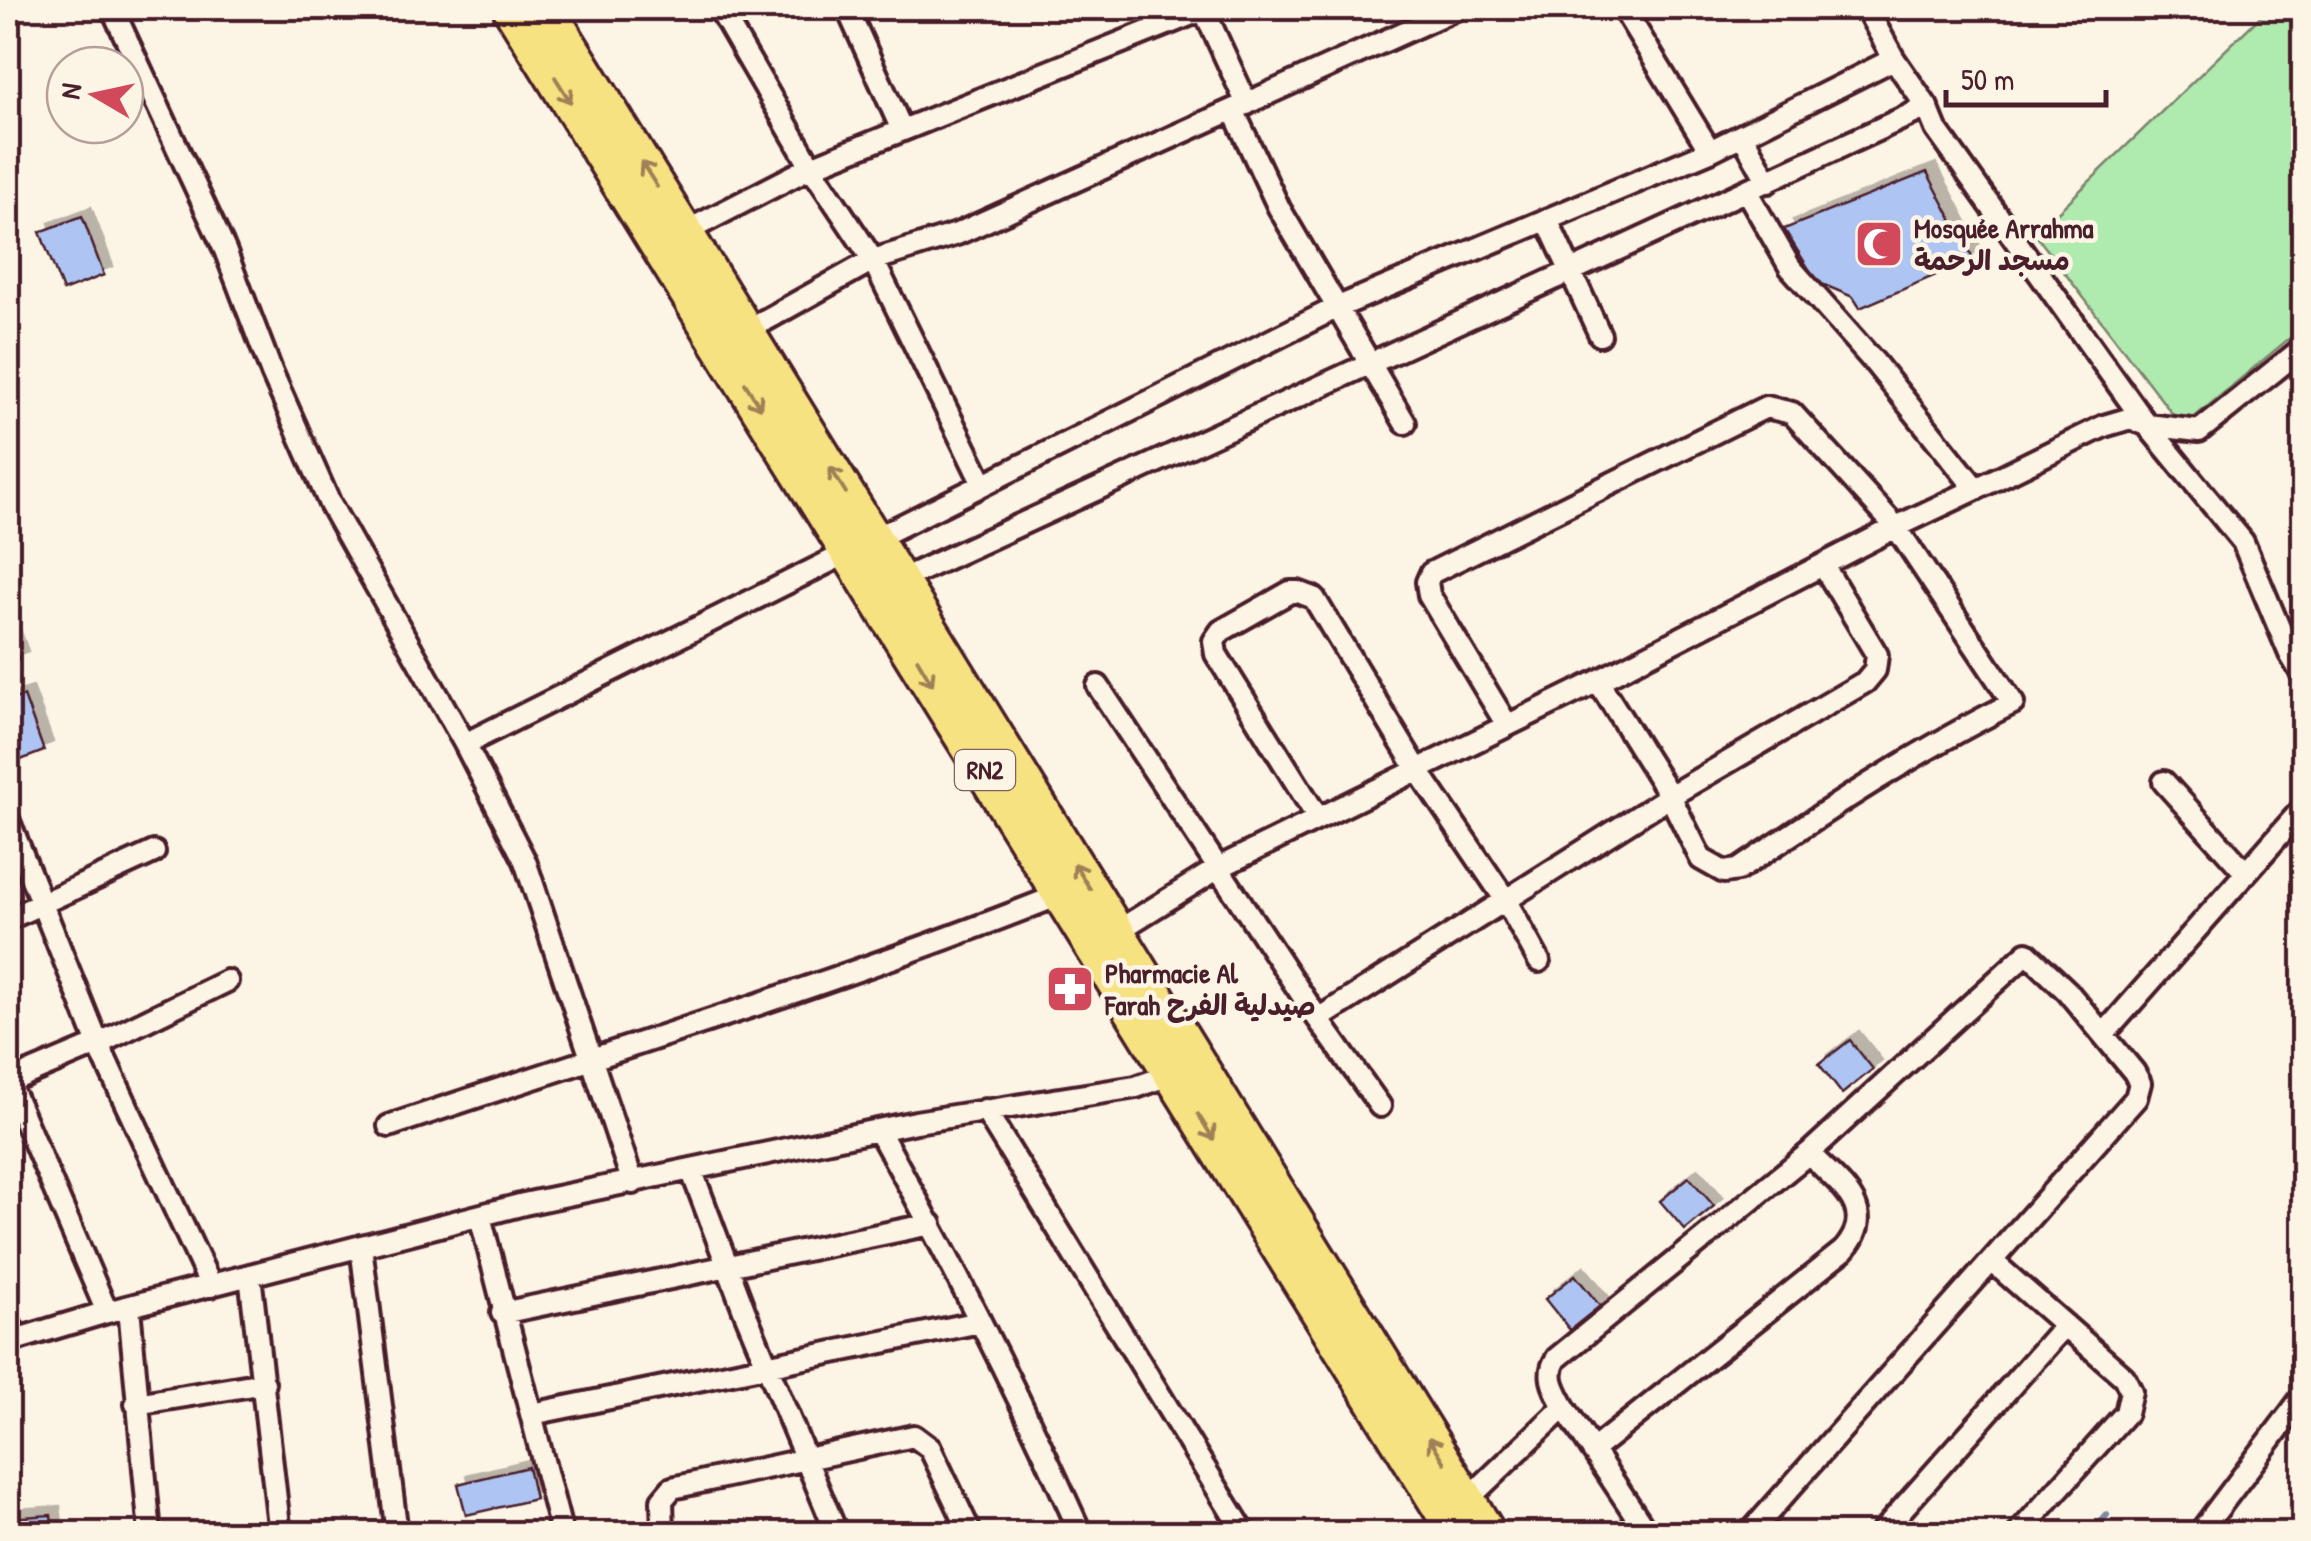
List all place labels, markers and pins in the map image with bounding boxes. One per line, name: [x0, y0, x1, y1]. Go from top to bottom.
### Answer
place label: Mosquée Arrahma مسجد الرحمة: [1914, 209, 2094, 279]
mosque icon: Mosquée Arrahma مسجد الرحمة: [1853, 218, 1905, 270]
place label: Pharmacie Al Farah صيدلية الفرح: [1104, 954, 1316, 1024]
pharmacy icon: Pharmacie Al Farah صيدلية الفرح: [1044, 963, 1096, 1015]

